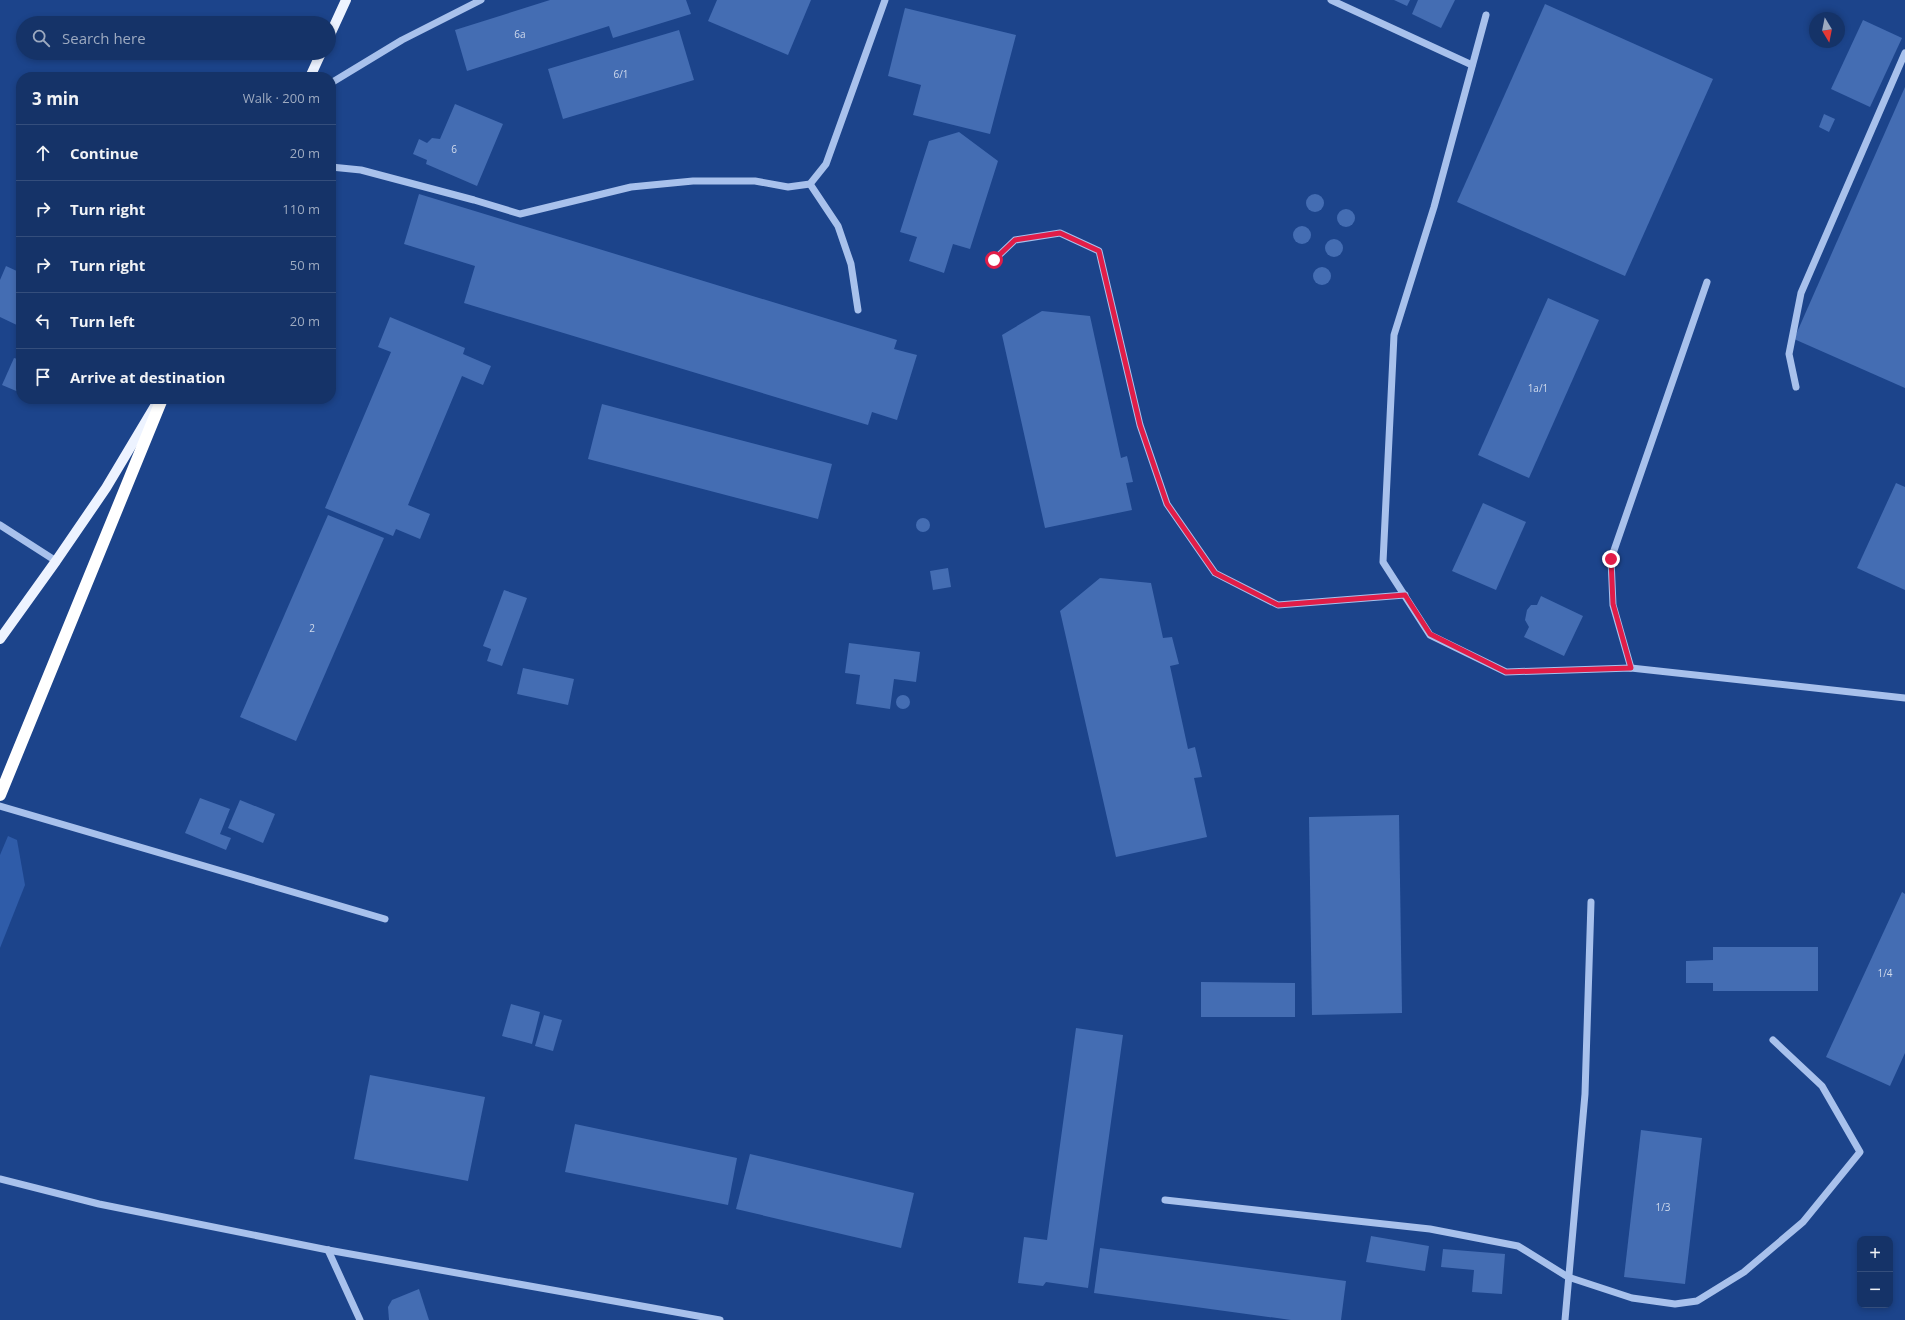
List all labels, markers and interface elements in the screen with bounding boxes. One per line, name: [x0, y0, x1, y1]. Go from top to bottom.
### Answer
north arrow: [1809, 12, 1845, 48]
search box: [16, 16, 336, 60]
icon: search: [30, 27, 52, 49]
house number: 6а: [514, 27, 526, 41]
text: Search here: [62, 28, 146, 48]
house number: 6/1: [613, 67, 629, 81]
text: 3 min: [32, 87, 79, 110]
text: Walk · 200 m: [243, 89, 320, 107]
icon: ahead: [32, 142, 54, 164]
house number: 6: [451, 142, 457, 156]
text: Continue: [70, 143, 138, 163]
text: 20 m: [290, 144, 320, 162]
icon: right: [32, 198, 54, 220]
text: Turn right: [70, 199, 145, 219]
text: 110 m: [282, 200, 320, 218]
route start: [985, 251, 1003, 269]
icon: right: [32, 254, 54, 276]
text: Turn right: [70, 255, 145, 275]
text: 50 m: [290, 256, 320, 274]
icon: left: [32, 310, 54, 332]
text: Turn left: [70, 311, 135, 331]
text: 20 m: [290, 312, 320, 330]
icon: arrive: [32, 366, 54, 388]
text: Arrive at destination: [70, 367, 225, 387]
house number: 1а/1: [1528, 381, 1548, 395]
route end: [1602, 550, 1620, 568]
house number: 2: [309, 621, 315, 635]
house number: 1/4: [1877, 966, 1893, 980]
house number: 1/3: [1655, 1200, 1671, 1214]
map controls: [1857, 1236, 1893, 1308]
button: +: [1857, 1236, 1893, 1272]
button: −: [1857, 1272, 1893, 1308]

